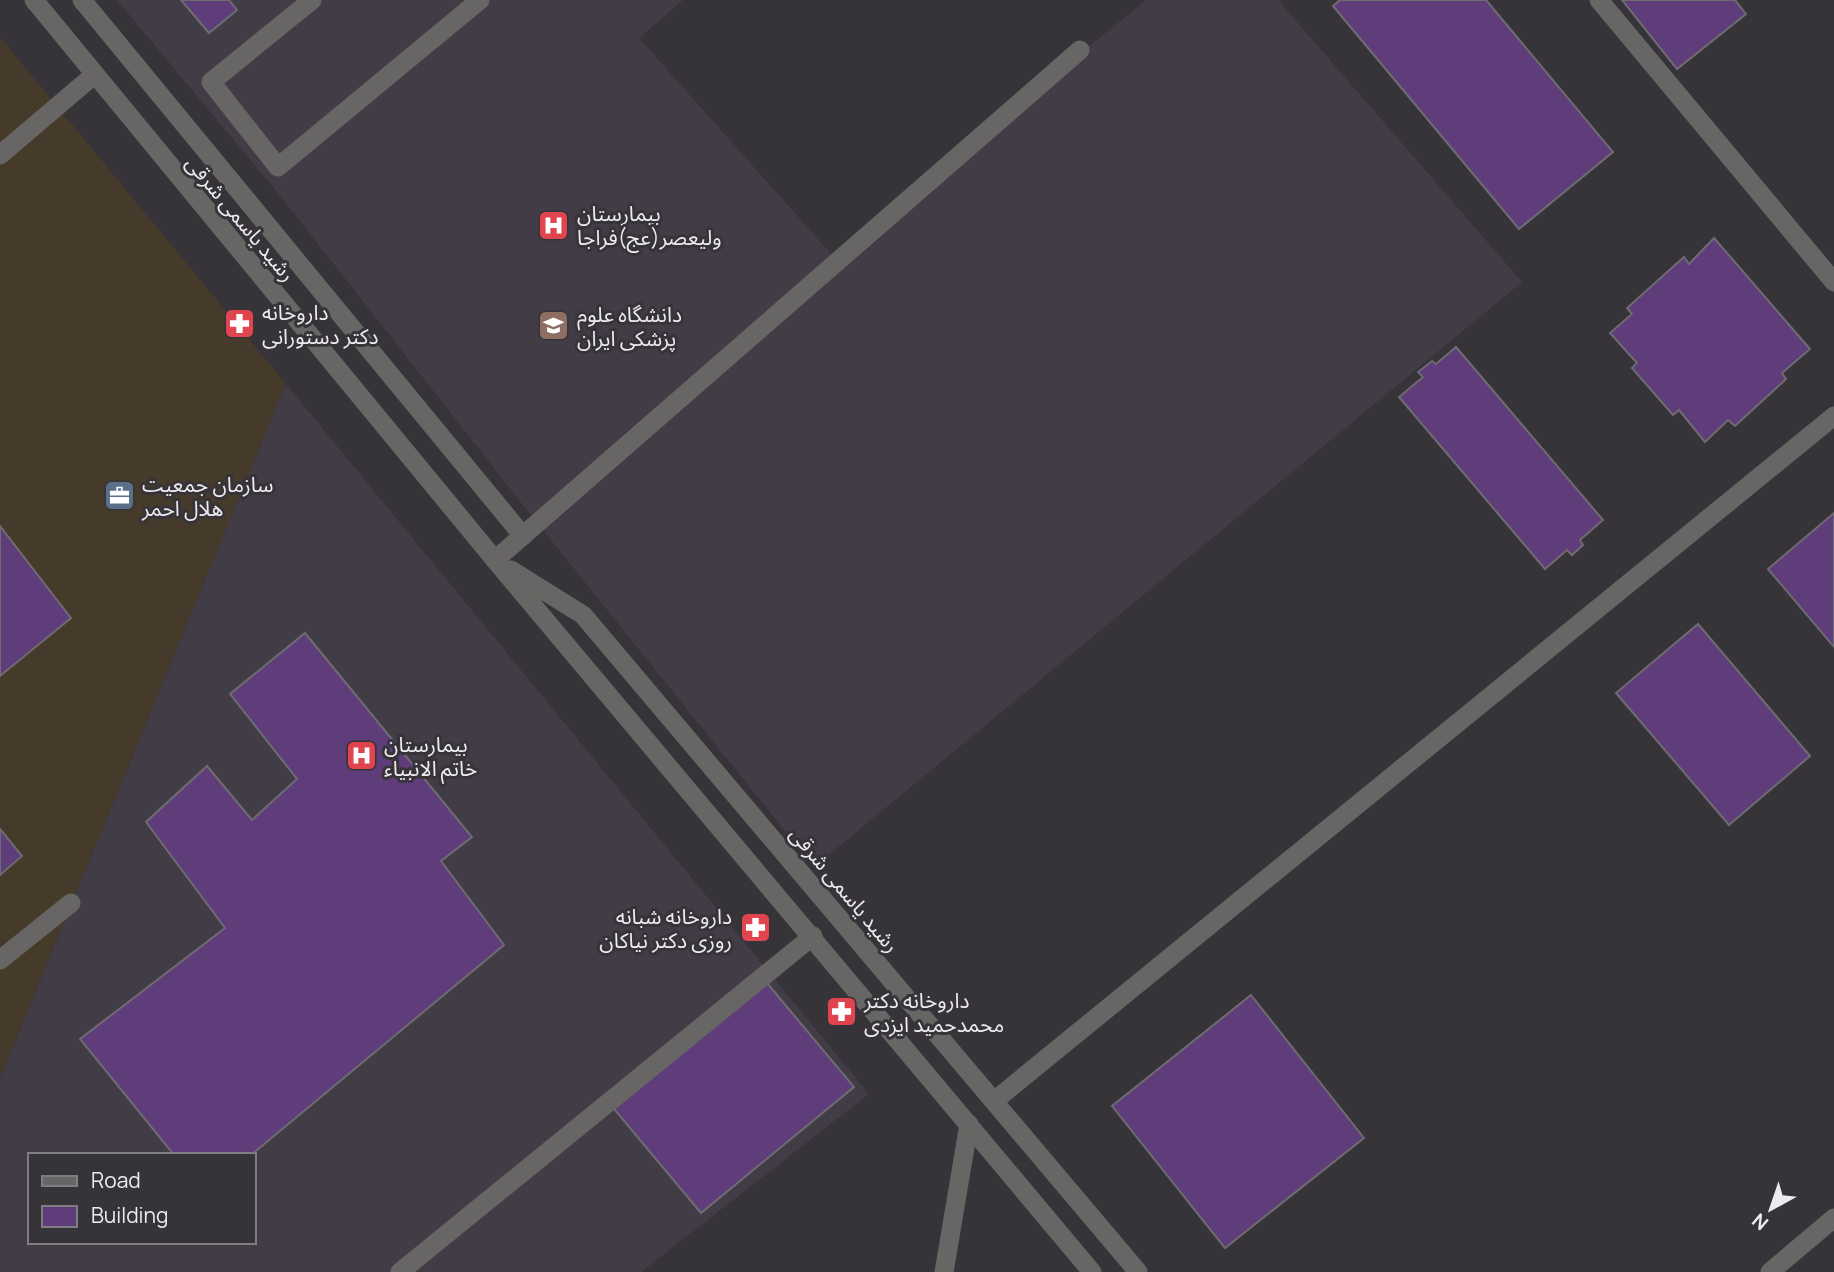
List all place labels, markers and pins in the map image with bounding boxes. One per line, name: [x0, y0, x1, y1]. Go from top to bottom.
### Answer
place label: بیمارستان ولیعصر(عج)فراجا: [577, 199, 722, 253]
hospital icon: بیمارستان ولیعصر(عج)فراجا: [537, 208, 571, 242]
place label: داروخانه دکتر دستورانی: [262, 298, 379, 350]
place label: دانشگاه علوم پزشکی ایران: [577, 300, 682, 352]
pharmacy icon: داروخانه دکتر دستورانی: [222, 307, 256, 341]
school or university icon: دانشگاه علوم پزشکی ایران: [537, 309, 571, 343]
place label: سازمان جمعیت هلال احمر: [141, 470, 273, 522]
office icon: سازمان جمعیت هلال احمر: [102, 479, 136, 513]
place label: بیمارستان خاتم الانبیاء: [384, 730, 477, 784]
hospital icon: بیمارستان خاتم الانبیاء: [344, 739, 378, 773]
place label: داروخانه شبانه روزی دکتر نیاکان: [599, 902, 732, 954]
pharmacy icon: داروخانه شبانه روزی دکتر نیاکان: [738, 911, 772, 945]
place label: داروخانه دکتر محمدحمید ایزدی: [863, 986, 1004, 1038]
pharmacy icon: داروخانه دکتر محمدحمید ایزدی: [824, 995, 858, 1029]

